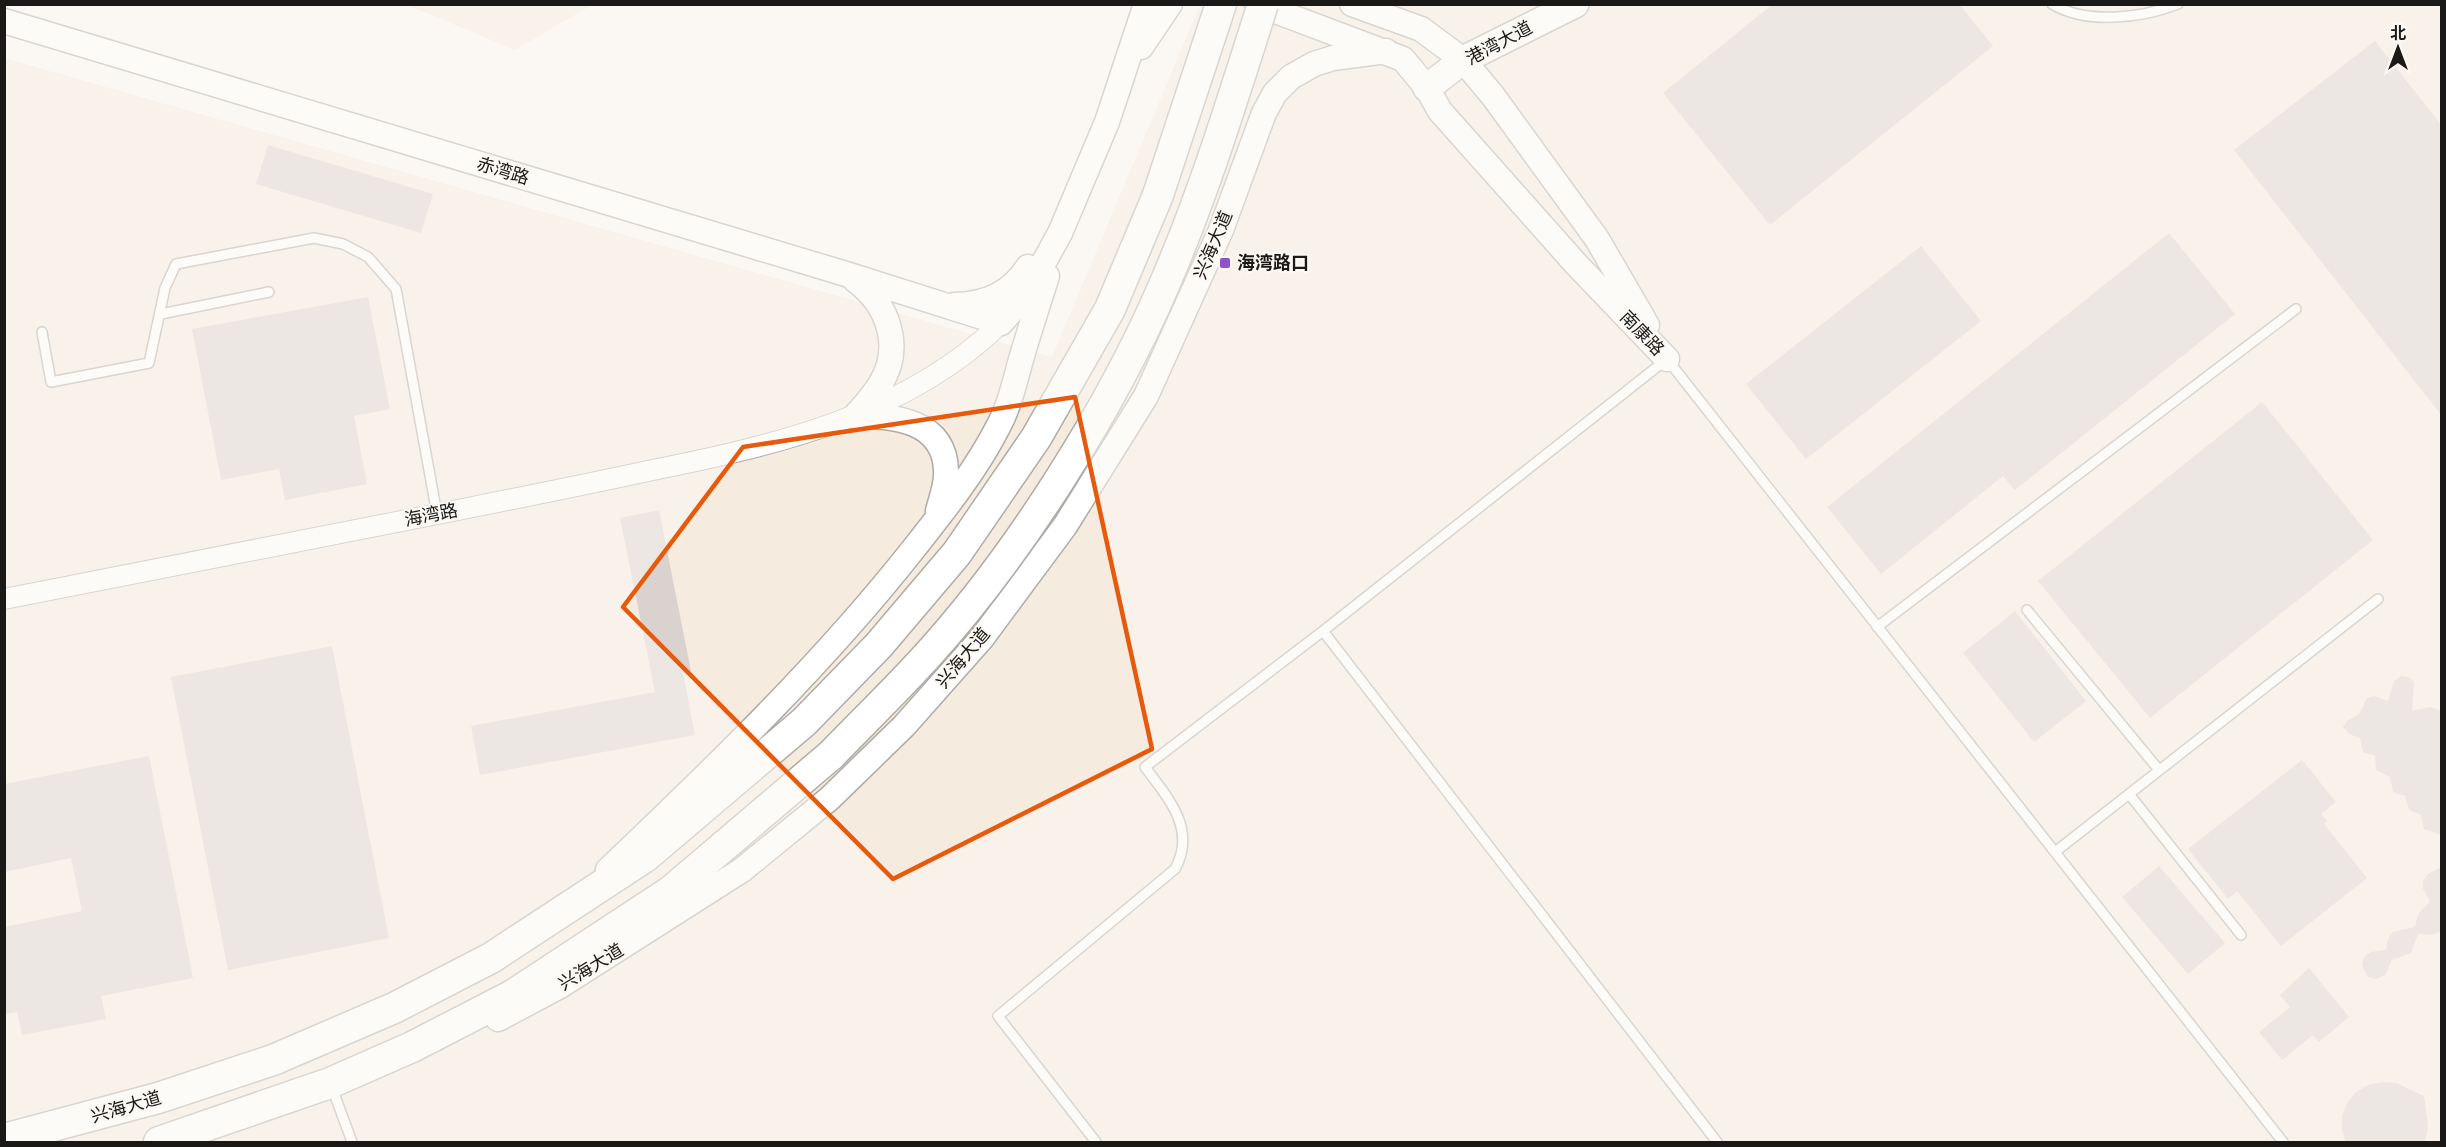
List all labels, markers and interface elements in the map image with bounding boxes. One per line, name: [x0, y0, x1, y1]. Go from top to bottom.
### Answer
street label: 港湾大道: [1462, 16, 1535, 69]
north arrow: [2368, 18, 2428, 78]
text: 北: [2390, 23, 2406, 42]
street label: 赤湾路: [474, 152, 532, 188]
street label: 兴海大道: [1188, 207, 1236, 282]
place label: 海湾路口: [1237, 251, 1309, 273]
marker: 海湾路口: [1218, 256, 1232, 270]
street label: 南康路: [1616, 305, 1669, 359]
street label: 海湾路: [402, 498, 459, 530]
street label: 兴海大道: [931, 623, 994, 692]
street label: 兴海大道: [554, 938, 627, 994]
street label: 兴海大道: [88, 1086, 163, 1127]

